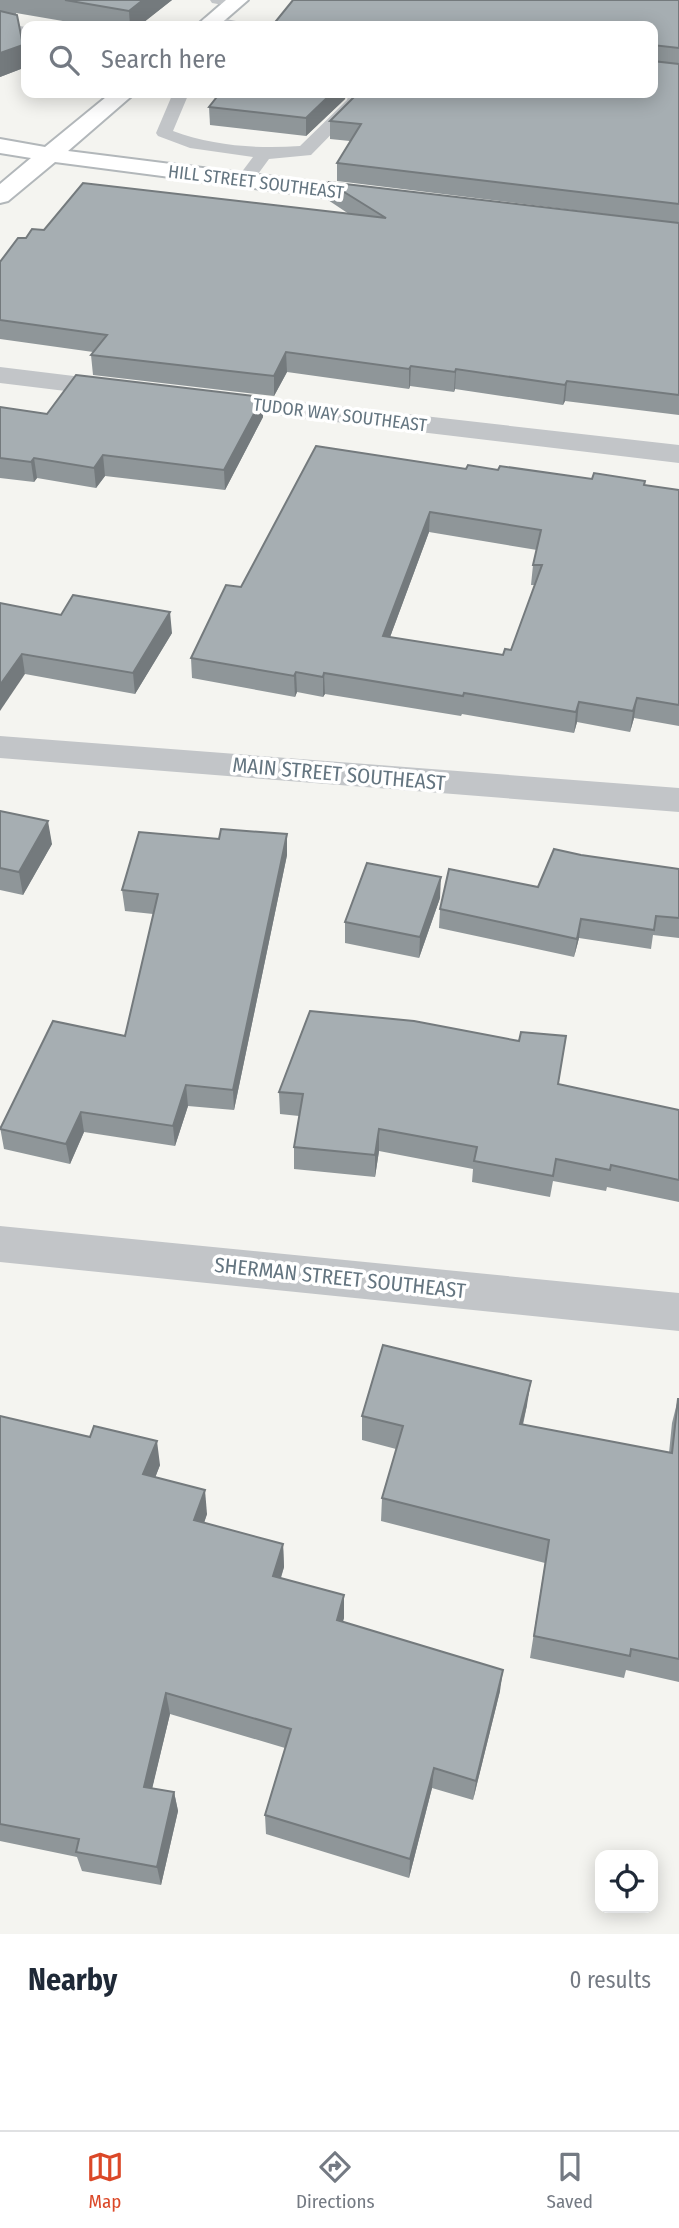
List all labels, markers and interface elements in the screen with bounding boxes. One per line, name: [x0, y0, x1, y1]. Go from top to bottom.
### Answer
search box: [21, 21, 658, 98]
icon: search: [45, 41, 83, 79]
text: Search here: [101, 44, 226, 75]
street label: HILL STREET SOUTHEAST: [167, 160, 346, 204]
street label: TUDOR WAY SOUTHEAST: [252, 393, 429, 437]
street label: MAIN STREET SOUTHEAST: [231, 752, 447, 796]
street label: SHERMAN STREET SOUTHEAST: [213, 1252, 467, 1304]
map controls: [595, 1850, 658, 1913]
button: locate: [595, 1850, 658, 1913]
text: Nearby: [28, 1962, 117, 1998]
text: 0 results: [570, 1966, 651, 1994]
tab: Map: [86, 2148, 124, 2213]
tab: Directions: [296, 2148, 375, 2213]
tab: Saved: [547, 2148, 593, 2213]

